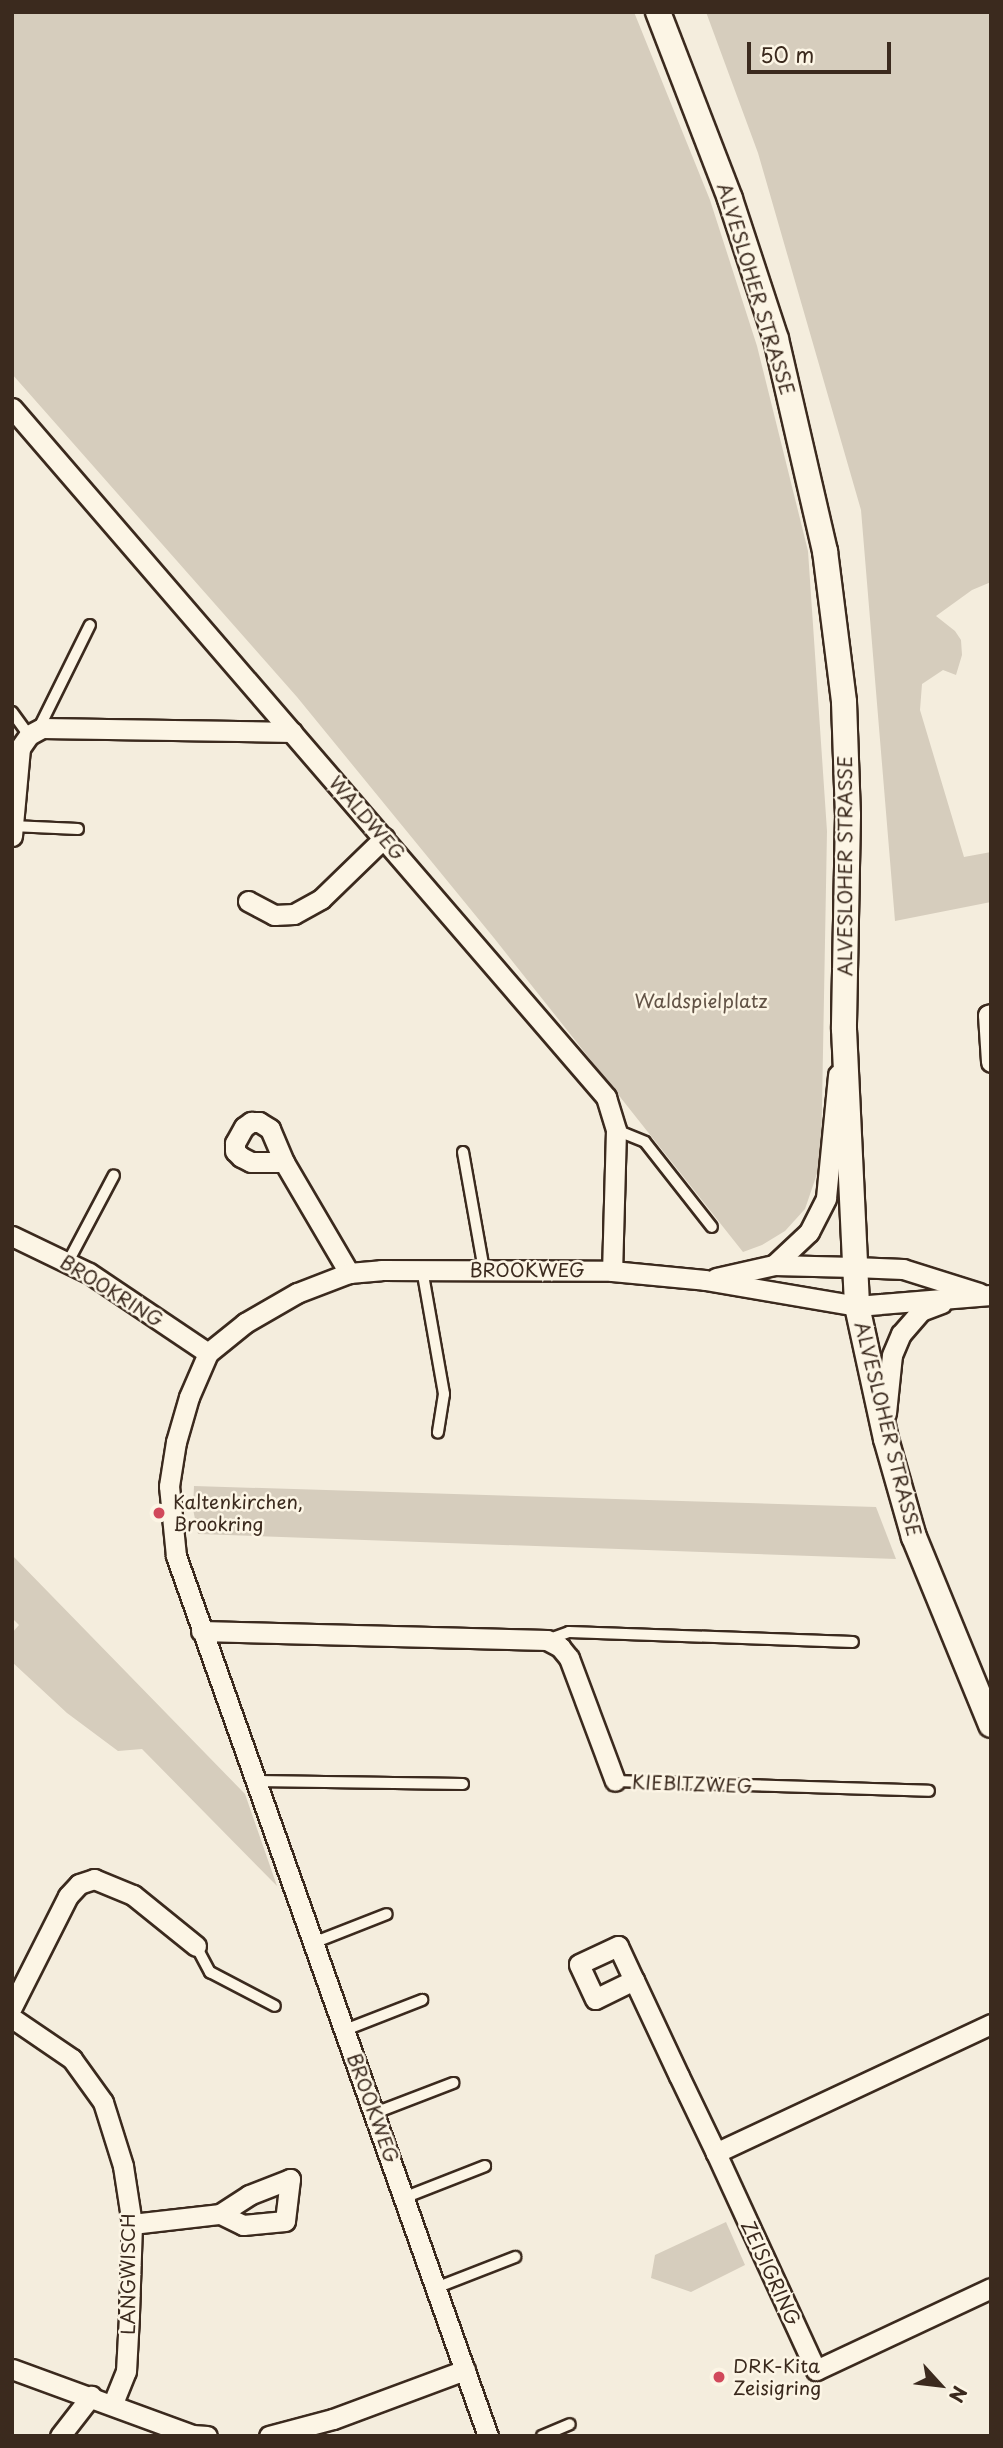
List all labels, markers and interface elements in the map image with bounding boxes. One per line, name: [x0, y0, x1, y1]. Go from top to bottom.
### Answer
scale bar: [751, 28, 894, 72]
text: 50 m: [760, 38, 814, 70]
street label: ALVESLOHER STRASSE: [713, 181, 799, 397]
street label: ALVESLOHER STRASSE: [834, 756, 856, 976]
street label: WALDWEG: [324, 771, 410, 865]
park label: Waldspielplatz: [635, 990, 767, 1012]
street label: BROOKRING: [56, 1250, 168, 1332]
street label: BROOKWEG: [469, 1259, 585, 1281]
street label: ALVESLOHER STRASSE: [850, 1320, 926, 1538]
place label: Kaltenkirchen, Brookring: [173, 1491, 303, 1535]
marker: Kaltenkirchen, Brookring: [151, 1505, 167, 1521]
street label: KIEBITZWEG: [631, 1771, 753, 1797]
street label: BROOKWEG: [343, 2050, 403, 2166]
street label: LANGWISCH: [117, 2213, 139, 2335]
street label: ZEISIGRING: [737, 2217, 805, 2329]
north arrow: [905, 2350, 975, 2420]
place label: DRK-Kita Zeisigring: [733, 2355, 821, 2399]
marker: DRK-Kita Zeisigring: [711, 2369, 727, 2385]
text: N: [943, 2381, 975, 2408]

